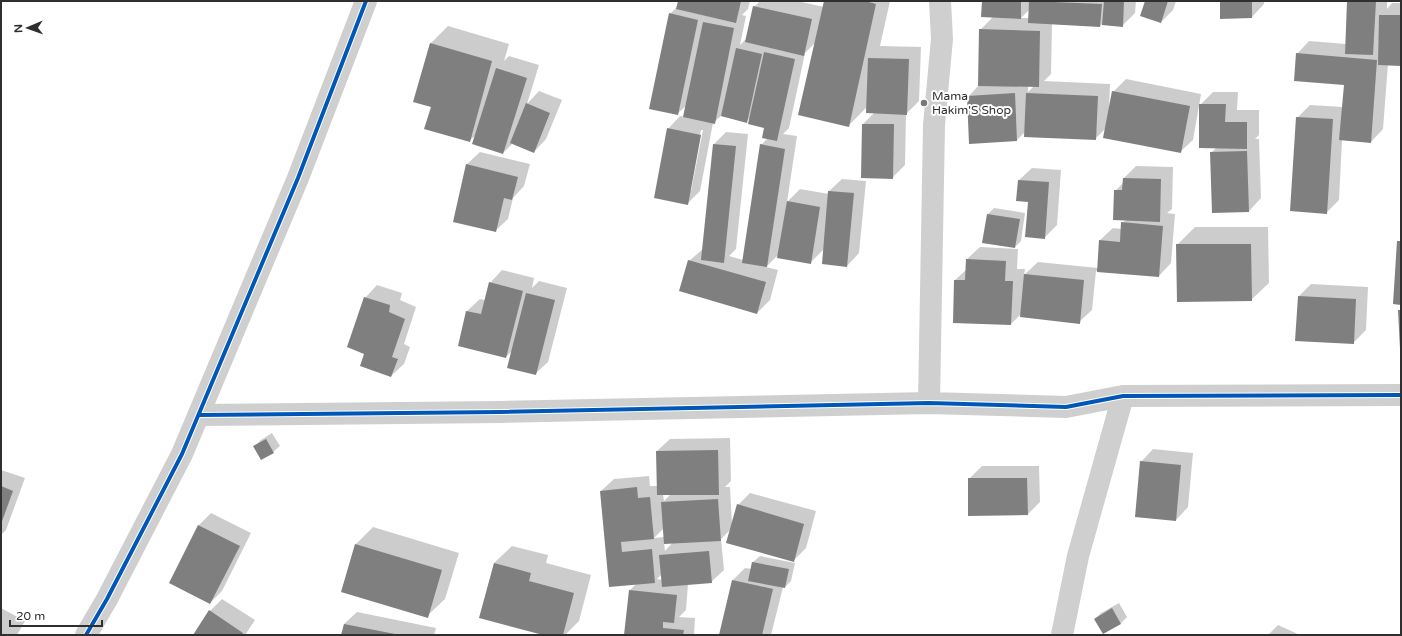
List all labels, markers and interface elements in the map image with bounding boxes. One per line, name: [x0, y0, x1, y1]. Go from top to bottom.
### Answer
north arrow: [8, 8, 48, 48]
text: N: [12, 24, 25, 33]
place label: Mama Hakim'S Shop: [932, 89, 1011, 117]
marker: Mama Hakim'S Shop: [919, 98, 929, 108]
scale bar: [10, 602, 102, 628]
text: 20 m: [16, 609, 45, 623]

